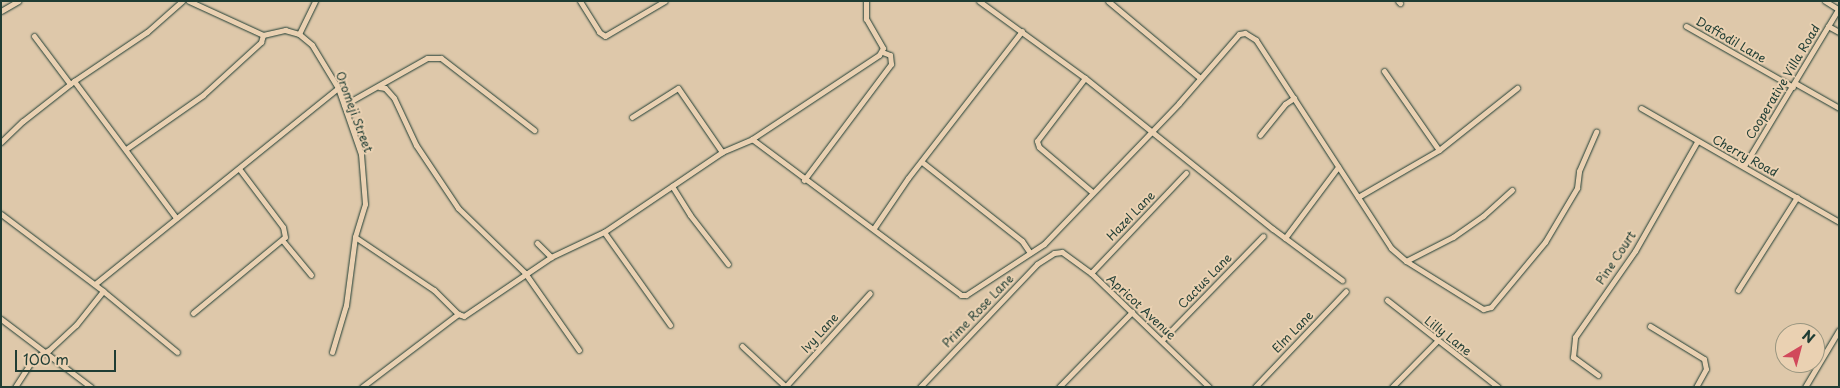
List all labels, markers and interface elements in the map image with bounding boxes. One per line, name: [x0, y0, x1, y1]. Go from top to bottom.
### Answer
street label: Daffodil Lane: [1693, 14, 1769, 66]
street label: Cooperative Villa Road: [1743, 22, 1823, 142]
street label: Oromeji Street: [333, 69, 375, 155]
street label: Cherry Road: [1710, 132, 1780, 180]
street label: Hazel Lane: [1104, 188, 1158, 244]
street label: Pine Court: [1593, 229, 1639, 287]
street label: Cactus Lane: [1175, 250, 1235, 312]
street label: Apricot Avenue: [1104, 271, 1178, 343]
street label: Prime Rose Lane: [940, 272, 1016, 350]
street label: Elm Lane: [1269, 308, 1317, 356]
street label: Ivy Lane: [798, 310, 842, 356]
street label: Lilly Lane: [1422, 313, 1474, 359]
north arrow: [1775, 323, 1825, 373]
text: N: [1798, 325, 1819, 348]
scale bar: [18, 340, 119, 372]
text: 100 m: [23, 347, 69, 370]

